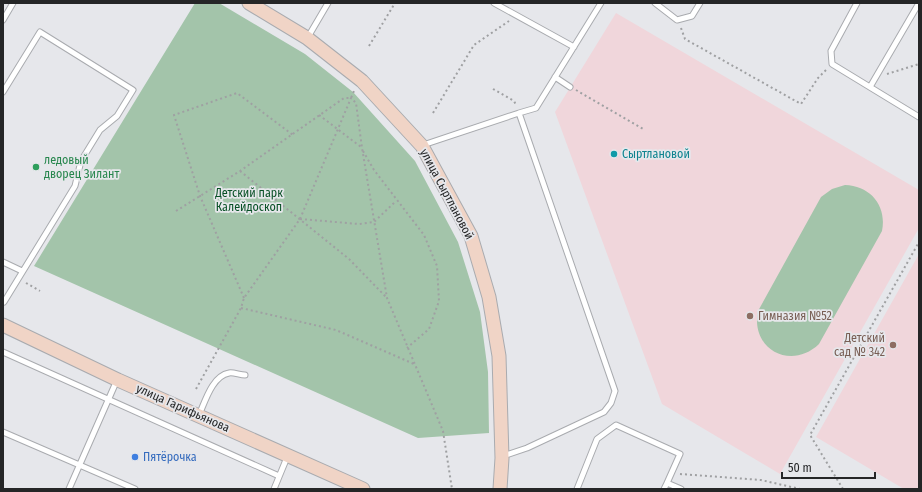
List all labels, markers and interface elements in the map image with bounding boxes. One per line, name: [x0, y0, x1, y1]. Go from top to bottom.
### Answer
street label: улица Сыртлановой: [417, 146, 477, 242]
place label: Сыртлановой: [622, 147, 690, 161]
marker: Сыртлановой: [609, 149, 619, 159]
place label: ледовый дворец Зилант: [44, 153, 119, 181]
marker: ледовый дворец Зилант: [31, 162, 41, 172]
park label: Детский парк Калейдоскоп: [214, 186, 283, 214]
place label: Гимназия №52: [758, 309, 832, 323]
marker: Гимназия №52: [745, 311, 755, 321]
place label: Детский сад № 342: [834, 331, 885, 359]
marker: Детский сад № 342: [888, 340, 898, 350]
street label: улица Гарифьянова: [134, 381, 232, 435]
place label: Пятёрочка: [143, 450, 197, 464]
marker: Пятёрочка: [130, 452, 140, 462]
scale bar: [782, 454, 875, 480]
text: 50 m: [788, 461, 812, 475]

